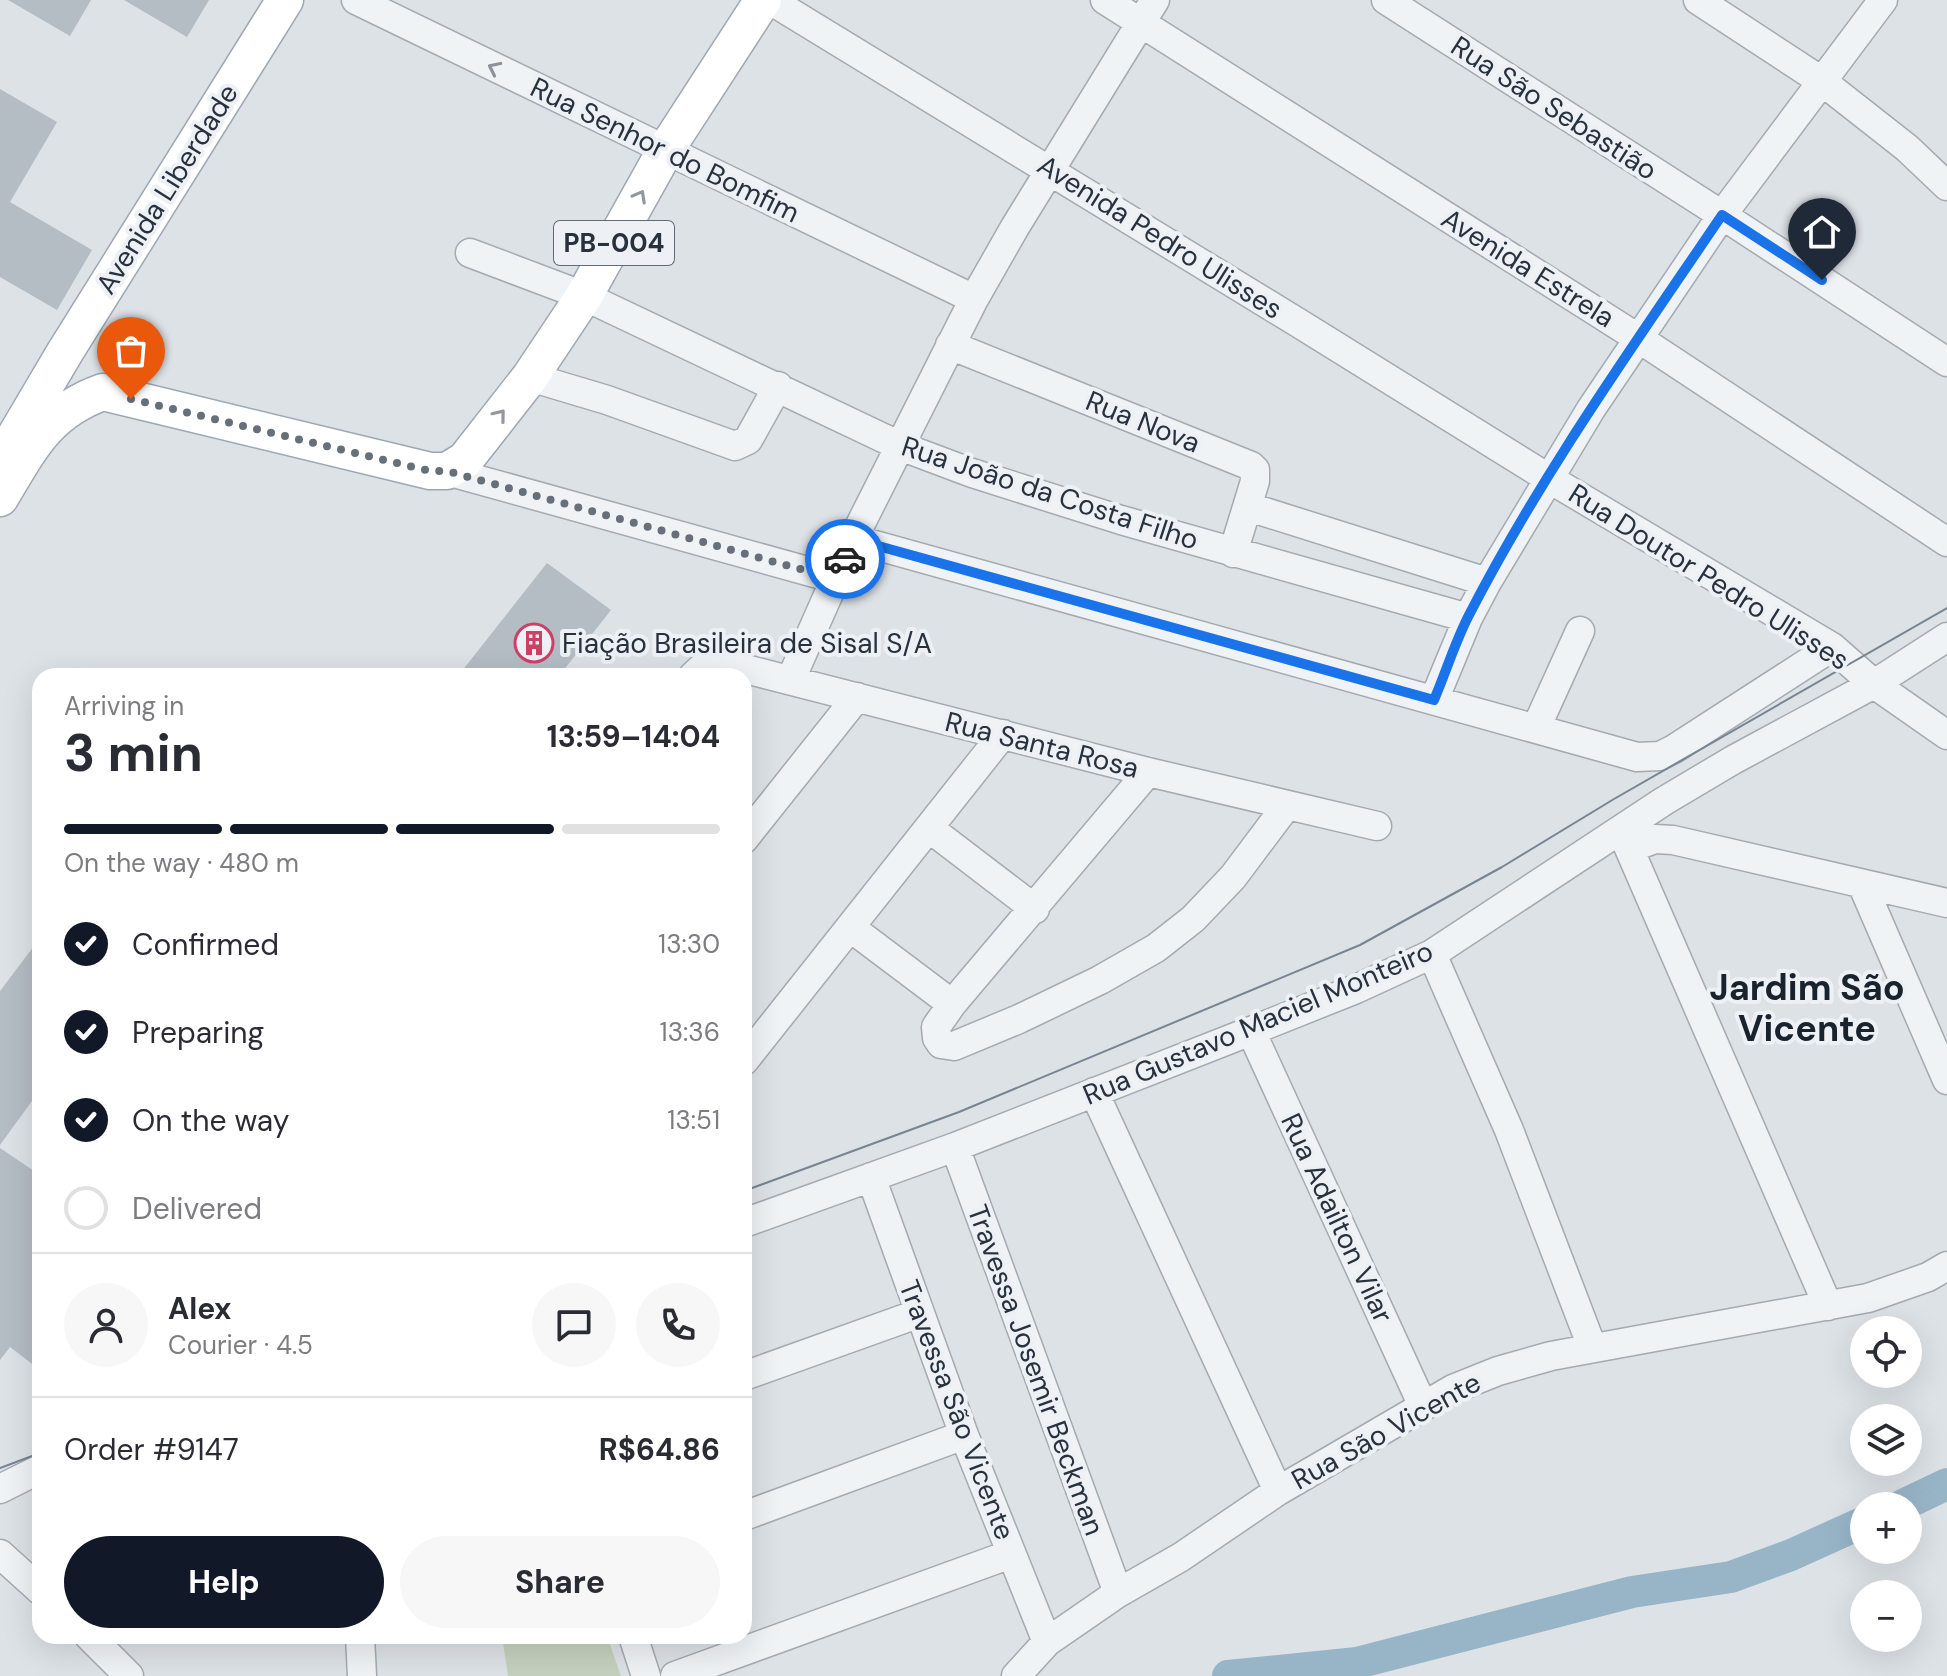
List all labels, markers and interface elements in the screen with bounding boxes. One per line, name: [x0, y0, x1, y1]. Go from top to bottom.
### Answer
street label: Rua São Sebastião: [1444, 27, 1664, 189]
one-way arrow: [488, 62, 503, 78]
street label: Rua Senhor do Bomfim: [524, 69, 806, 231]
street label: Avenida Liberdade: [87, 77, 247, 301]
street label: Avenida Pedro Ulisses: [1030, 147, 1290, 327]
one-way arrow: [630, 190, 646, 205]
pin: [1788, 198, 1856, 280]
street label: Avenida Estrela: [1434, 200, 1622, 336]
icon: home: [1800, 210, 1844, 254]
road number: PB-004: [554, 221, 674, 265]
pin: [97, 317, 165, 399]
icon: bag: [109, 329, 153, 373]
street label: Rua Nova: [1080, 382, 1206, 462]
one-way arrow: [491, 409, 505, 424]
street label: Rua João da Costa Filho: [897, 428, 1203, 558]
street label: Rua Doutor Pedro Ulisses: [1562, 475, 1856, 679]
courier: [805, 519, 885, 599]
icon: car: [823, 537, 867, 581]
building icon: Fiação Brasileira de Sisal S/A: [513, 622, 555, 664]
place label: Fiação Brasileira de Sisal S/A: [562, 625, 932, 662]
text: Arriving in: [64, 689, 184, 723]
street label: Rua Santa Rosa: [941, 703, 1143, 787]
text: 13:59–14:04: [547, 717, 720, 756]
text: 3 min: [64, 719, 203, 787]
text: On the way · 480 m: [64, 846, 299, 880]
icon: check: [64, 922, 108, 966]
text: Confirmed: [132, 925, 279, 964]
text: 13:30: [658, 927, 720, 961]
street label: Rua Gustavo Maciel Monteiro: [1077, 932, 1439, 1114]
district label: Jardim São Vicente: [1709, 964, 1905, 1052]
icon: check: [64, 1010, 108, 1054]
text: Preparing: [132, 1013, 264, 1052]
text: 13:36: [660, 1015, 720, 1049]
icon: check: [64, 1098, 108, 1142]
text: On the way: [132, 1101, 289, 1140]
text: 13:51: [667, 1103, 720, 1137]
street label: Rua Adailton Vilar: [1272, 1107, 1402, 1329]
text: Delivered: [132, 1189, 262, 1228]
street label: Travessa Josemir Beckman: [959, 1200, 1113, 1540]
street label: Travessa São Vicente: [890, 1275, 1024, 1545]
button: person: [64, 1283, 148, 1367]
button: chat: [532, 1283, 616, 1367]
button: phone: [636, 1283, 720, 1367]
text: Alex: [168, 1289, 231, 1328]
map controls: [1850, 1316, 1922, 1652]
button: locate: [1850, 1316, 1922, 1388]
text: Courier · 4.5: [168, 1328, 313, 1362]
street label: Rua São Vicente: [1285, 1364, 1487, 1498]
button: layers: [1850, 1404, 1922, 1476]
text: Order #9147: [64, 1430, 239, 1469]
text: R$64.86: [599, 1430, 720, 1469]
button: +: [1850, 1492, 1922, 1564]
button: Help: [64, 1536, 384, 1628]
button: Share: [400, 1536, 720, 1628]
button: −: [1850, 1580, 1922, 1652]

